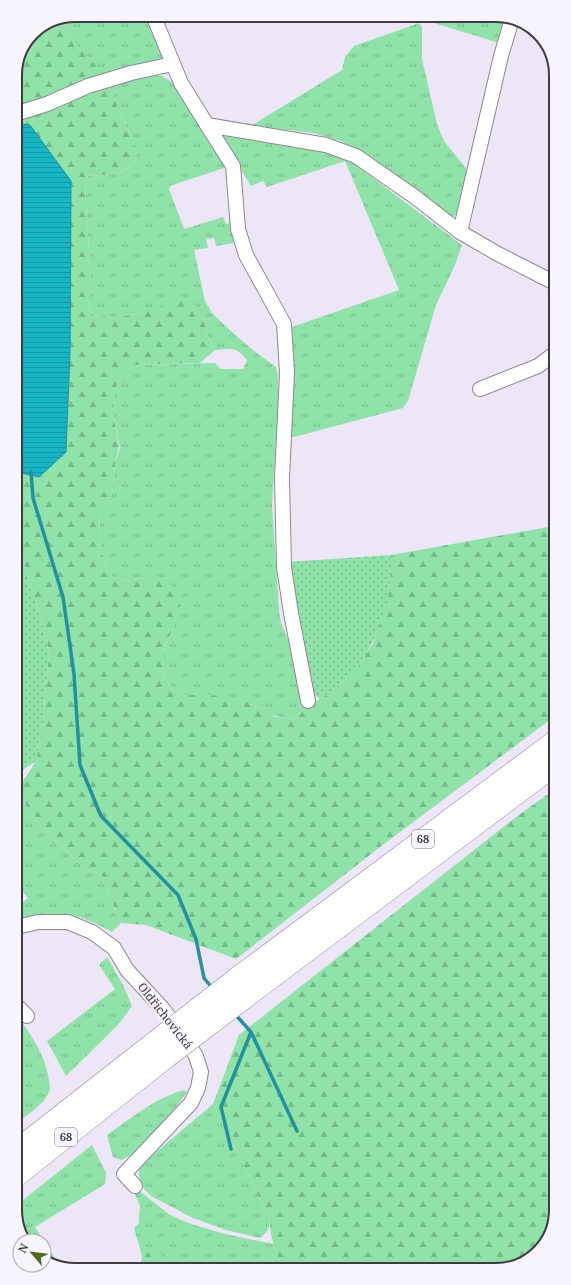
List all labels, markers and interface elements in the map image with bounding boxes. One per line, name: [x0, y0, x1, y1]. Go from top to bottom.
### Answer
road number: 68: [412, 830, 434, 848]
street label: Oldřichovická: [134, 979, 197, 1053]
road number: 68: [55, 1128, 77, 1146]
north arrow: [12, 1233, 52, 1273]
text: N: [14, 1240, 32, 1255]

